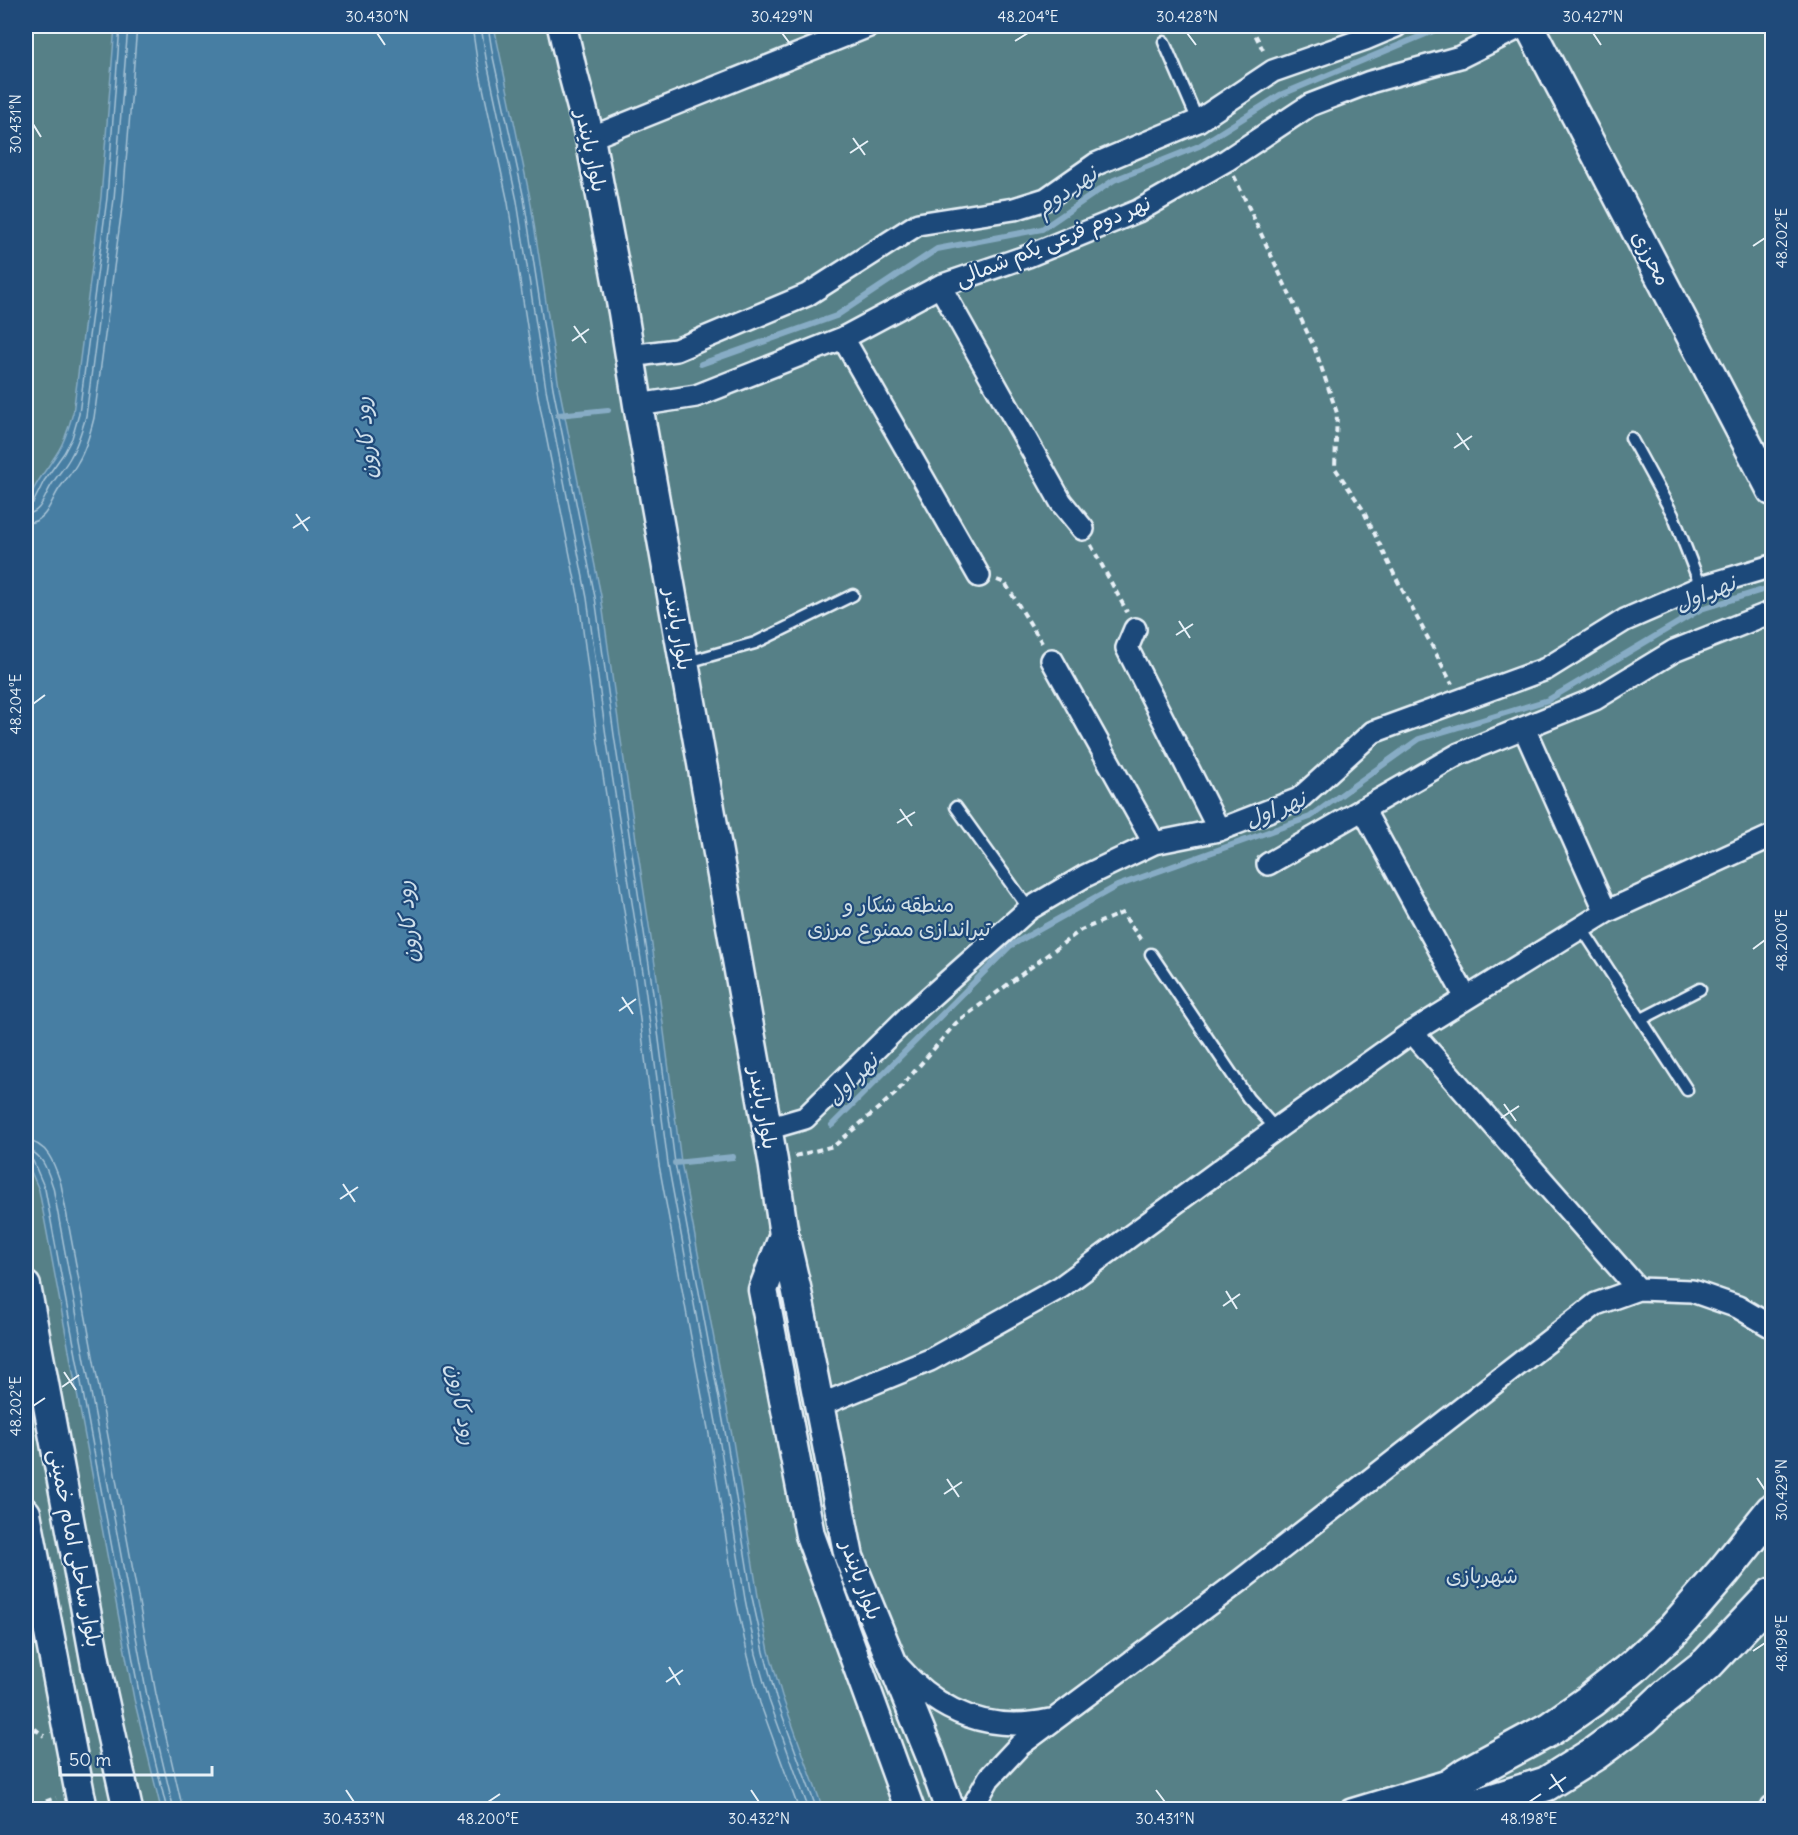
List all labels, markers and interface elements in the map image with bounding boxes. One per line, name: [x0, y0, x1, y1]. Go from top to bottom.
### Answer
text: 30.430°N: [345, 7, 409, 26]
text: 30.429°N: [751, 7, 813, 26]
text: 48.204°E: [997, 7, 1059, 26]
text: 30.428°N: [1156, 7, 1218, 26]
text: 30.427°N: [1563, 7, 1623, 26]
text: 30.431°N: [6, 94, 25, 154]
street label: بلوار بایندر: [569, 105, 613, 194]
water label: نهر دوم: [1029, 158, 1107, 225]
street label: نهر دوم فرعی یکم شمالی: [951, 189, 1156, 295]
text: 48.202°E: [1772, 208, 1791, 268]
street label: محرزی: [1626, 226, 1677, 290]
water label: رود کارون: [347, 396, 383, 480]
water label: نهر اول: [1671, 567, 1742, 618]
street label: بلوار بایندر: [658, 584, 699, 672]
text: 48.204°E: [6, 673, 25, 735]
water label: نهر اول: [1241, 783, 1312, 834]
water label: رود کارون: [389, 880, 425, 964]
park label: منطقه شکار و تیراندازی ممنوع مرزی: [807, 891, 992, 944]
text: 48.200°E: [1772, 909, 1791, 971]
water label: نهر اول: [820, 1045, 886, 1111]
street label: بلوار بایندر: [743, 1063, 784, 1151]
water label: رود کارون: [440, 1361, 484, 1447]
text: 48.202°E: [6, 1376, 25, 1436]
street label: بلوار ساحلی امام خمینی: [40, 1447, 108, 1650]
text: 30.429°N: [1772, 1459, 1791, 1521]
street label: بلوار بایندر: [834, 1534, 888, 1624]
park label: شهربازی: [1446, 1562, 1518, 1589]
text: 48.198°E: [1772, 1614, 1791, 1671]
scale bar: [60, 1739, 212, 1777]
text: 50 m: [69, 1748, 111, 1771]
text: 30.433°N: [323, 1809, 385, 1828]
text: 48.200°E: [457, 1809, 519, 1828]
text: 30.432°N: [728, 1809, 790, 1828]
text: 30.431°N: [1135, 1809, 1195, 1828]
text: 48.198°E: [1501, 1809, 1558, 1828]

